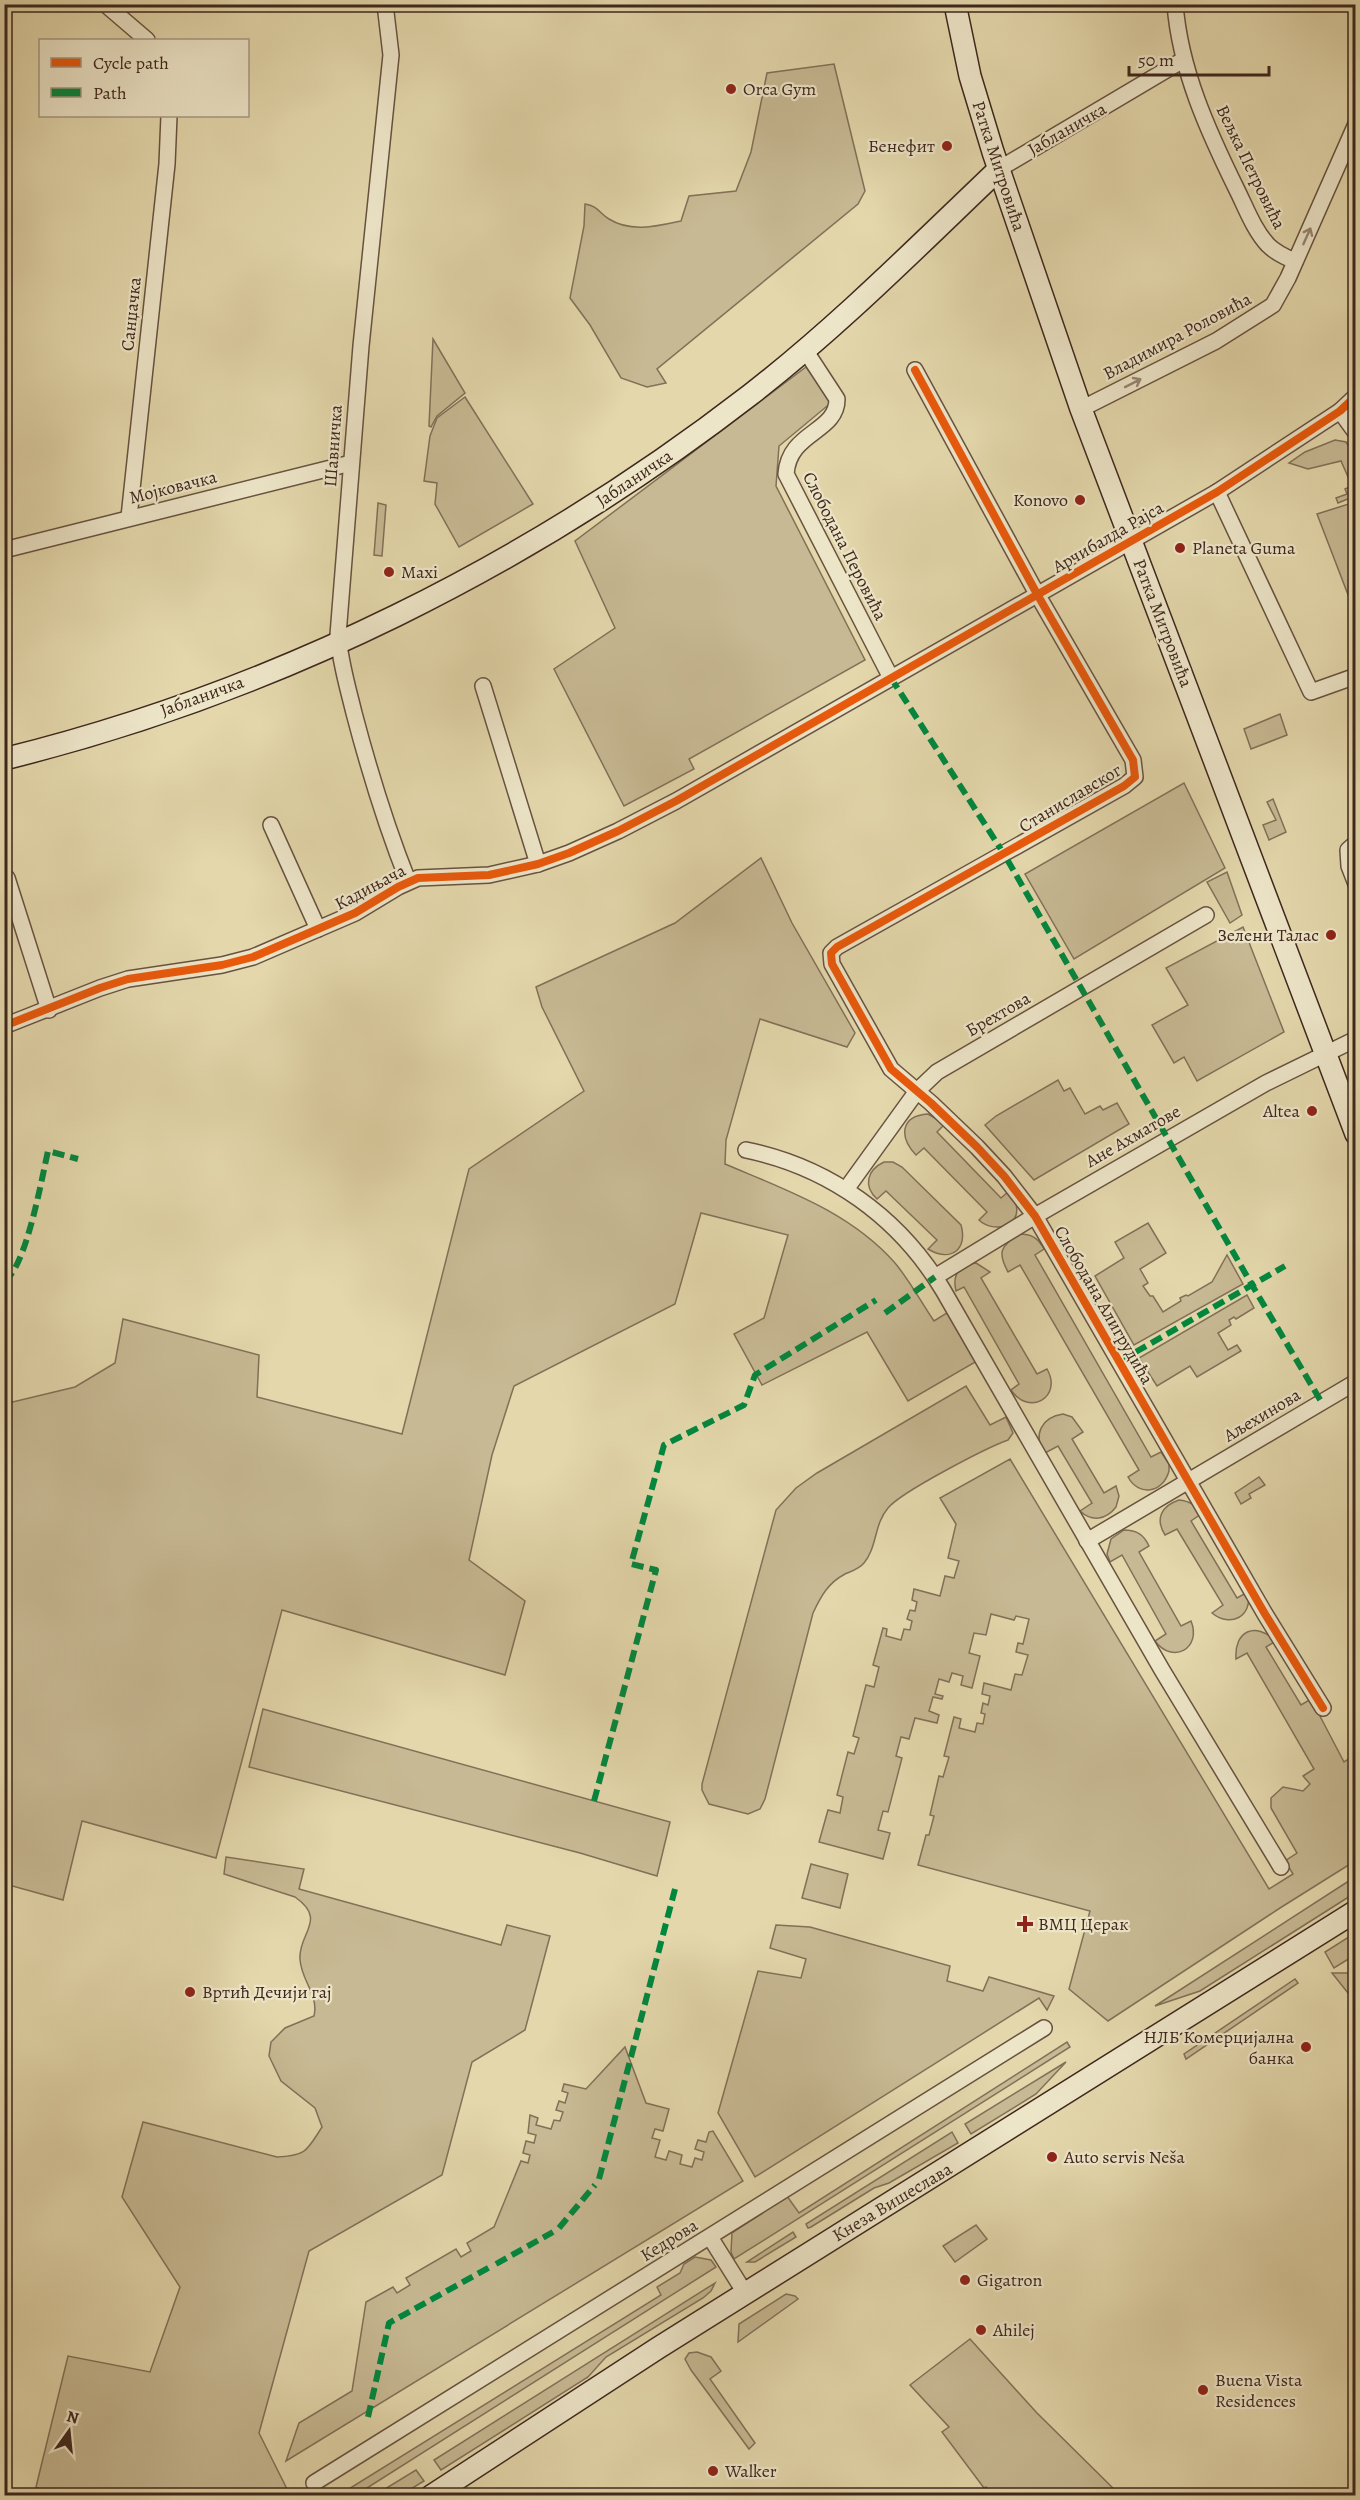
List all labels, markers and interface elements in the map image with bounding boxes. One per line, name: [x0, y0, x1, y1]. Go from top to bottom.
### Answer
legend: [39, 39, 249, 117]
scale bar: [1129, 39, 1268, 77]
text: 50 m: [1138, 48, 1174, 72]
text: Cycle path: [93, 51, 169, 75]
place label: Orca Gym: [743, 77, 816, 101]
text: Path: [93, 81, 127, 105]
marker: Orca Gym: [724, 82, 738, 96]
street label: Јабланичка: [1023, 96, 1111, 161]
street label: Ратка Митровића: [967, 98, 1032, 235]
street label: Вељка Петровића: [1211, 101, 1292, 234]
place label: Бенефит: [868, 134, 935, 158]
marker: Бенефит: [940, 139, 954, 153]
one-way arrow: [1301, 228, 1313, 246]
street label: Санџачка: [115, 275, 147, 352]
street label: Владимира Роловића: [1099, 286, 1256, 385]
one-way arrow: [1124, 376, 1142, 388]
street label: Шавничка: [318, 403, 348, 488]
street label: Јабланичка: [591, 443, 677, 512]
street label: Мојковачка: [127, 464, 220, 509]
street label: Слободана Перовића: [797, 468, 893, 625]
place label: Konovo: [1013, 488, 1068, 512]
marker: Konovo: [1073, 493, 1087, 507]
street label: Арчибалда Рајса: [1047, 495, 1168, 579]
place label: Planeta Guma: [1192, 536, 1296, 560]
marker: Planeta Guma: [1173, 541, 1187, 555]
street label: Ратка Митровића: [1127, 555, 1199, 691]
place label: Maxi: [401, 560, 438, 584]
marker: Maxi: [382, 565, 396, 579]
street label: Јабланичка: [157, 670, 248, 722]
street label: Станиславског: [1014, 758, 1126, 838]
street label: Кадињача: [330, 858, 410, 916]
place label: Зелени Талас: [1217, 923, 1319, 947]
marker: Зелени Талас: [1324, 928, 1338, 942]
street label: Брехтова: [961, 986, 1035, 1042]
street label: Ане Ахматове: [1080, 1099, 1185, 1173]
place label: Altea: [1262, 1099, 1301, 1123]
marker: Altea: [1305, 1104, 1319, 1118]
street label: Слободана Алигрудића: [1049, 1221, 1160, 1389]
street label: Аљехинова: [1218, 1382, 1306, 1448]
place label: ВМЦ Церак: [1038, 1912, 1128, 1936]
marker: ВМЦ Церак: [1016, 1915, 1034, 1933]
place label: Вртић Дечији гај: [202, 1980, 332, 2004]
marker: Вртић Дечији гај: [183, 1985, 197, 1999]
place label: НЛБ Комерцијална банка: [1144, 2025, 1295, 2070]
marker: НЛБ Комерцијална банка: [1299, 2040, 1313, 2054]
place label: Auto servis Neša: [1063, 2145, 1186, 2169]
marker: Auto servis Neša: [1045, 2150, 1059, 2164]
street label: Кнеза Вишеслава: [828, 2156, 957, 2247]
street label: Кедрова: [636, 2213, 703, 2267]
place label: Gigatron: [977, 2268, 1043, 2292]
marker: Gigatron: [958, 2273, 972, 2287]
place label: Ahilej: [992, 2318, 1035, 2342]
marker: Ahilej: [974, 2323, 988, 2337]
place label: Buena Vista Residences: [1215, 2368, 1303, 2413]
marker: Buena Vista Residences: [1196, 2383, 1210, 2397]
north arrow: [39, 2401, 99, 2461]
text: N: [64, 2405, 81, 2430]
place label: Walker: [724, 2459, 777, 2483]
marker: Walker: [706, 2464, 720, 2478]

